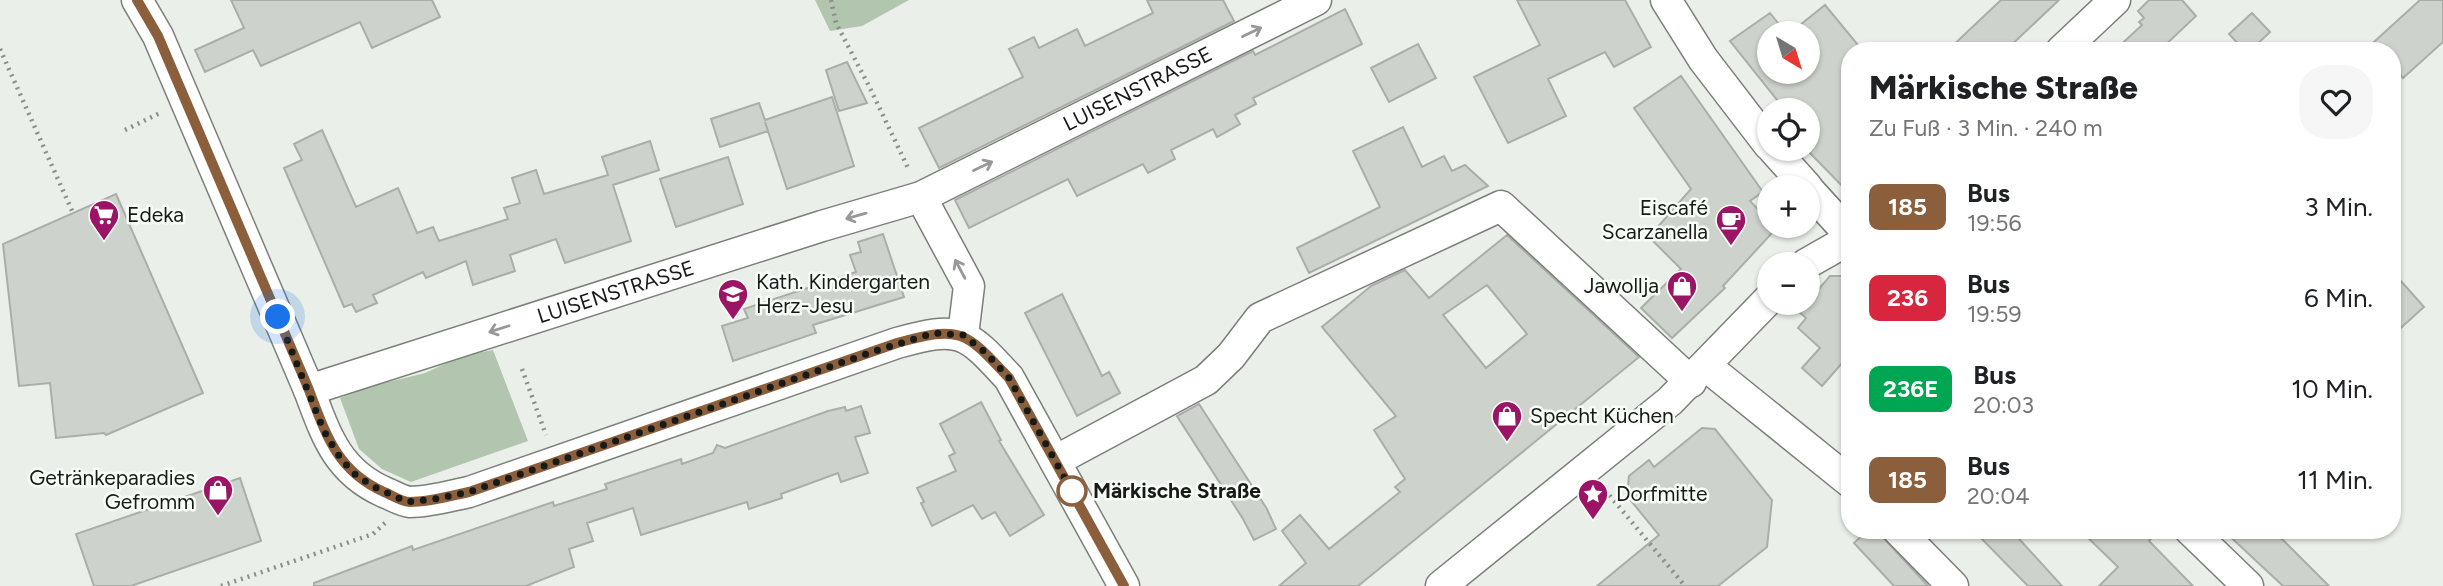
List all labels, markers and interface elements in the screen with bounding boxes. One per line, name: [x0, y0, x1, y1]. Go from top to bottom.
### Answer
north arrow: [1757, 21, 1820, 84]
map controls: [1757, 21, 1820, 315]
one-way arrow: [1241, 25, 1262, 39]
street label: LUISENSTRASSE: [1059, 41, 1216, 136]
button: heart: [2299, 65, 2373, 139]
text: Märkische Straße: [1869, 68, 2138, 107]
button: locate: [1757, 98, 1820, 161]
text: Zu Fuß · 3 Min. · 240 m: [1869, 114, 2102, 142]
one-way arrow: [972, 159, 993, 173]
button: +: [1757, 175, 1820, 238]
text: Bus: [1967, 177, 2010, 209]
text: 3 Min.: [2304, 191, 2373, 223]
text: 185: [1888, 192, 1927, 221]
place label: Eiscafé Scarzanella: [1602, 195, 1708, 244]
supermarket icon: Edeka: [87, 198, 121, 242]
place label: Edeka: [127, 202, 184, 227]
cafe icon: Eiscafé Scarzanella: [1714, 203, 1748, 247]
text: 19:56: [1967, 209, 2022, 237]
one-way arrow: [845, 210, 868, 223]
button: −: [1757, 252, 1820, 315]
street label: LUISENSTRASSE: [534, 255, 697, 328]
one-way arrow: [953, 260, 967, 280]
text: Bus: [1967, 268, 2010, 300]
place label: Kath. Kindergarten Herz-Jesu: [756, 269, 930, 318]
shop icon: Jawollja: [1665, 269, 1699, 313]
place label: Jawollja: [1584, 273, 1659, 298]
school or university icon: Kath. Kindergarten Herz-Jesu: [716, 277, 750, 321]
text: 6 Min.: [2304, 282, 2373, 314]
text: 236: [1887, 283, 1928, 312]
your location: [260, 299, 295, 334]
text: 19:59: [1967, 300, 2022, 328]
one-way arrow: [488, 323, 510, 336]
text: Bus: [1973, 359, 2016, 391]
text: 10 Min.: [2291, 373, 2373, 405]
text: 236E: [1883, 374, 1938, 403]
text: 20:03: [1973, 391, 2034, 419]
shop icon: Specht Küchen: [1490, 399, 1524, 443]
place label: Specht Küchen: [1530, 403, 1674, 428]
text: Bus: [1967, 450, 2010, 482]
text: 11 Min.: [2297, 464, 2373, 496]
place label: Getränkeparadies Gefromm: [29, 465, 195, 514]
text: 185: [1888, 465, 1927, 494]
shop icon: Getränkeparadies Gefromm: [201, 473, 235, 517]
marker: Märkische Straße: [1057, 476, 1087, 506]
place icon: Dorfmitte: [1576, 477, 1610, 521]
place label: Märkische Straße: [1093, 478, 1261, 503]
place label: Dorfmitte: [1616, 481, 1708, 506]
text: 20:04: [1967, 482, 2029, 510]

